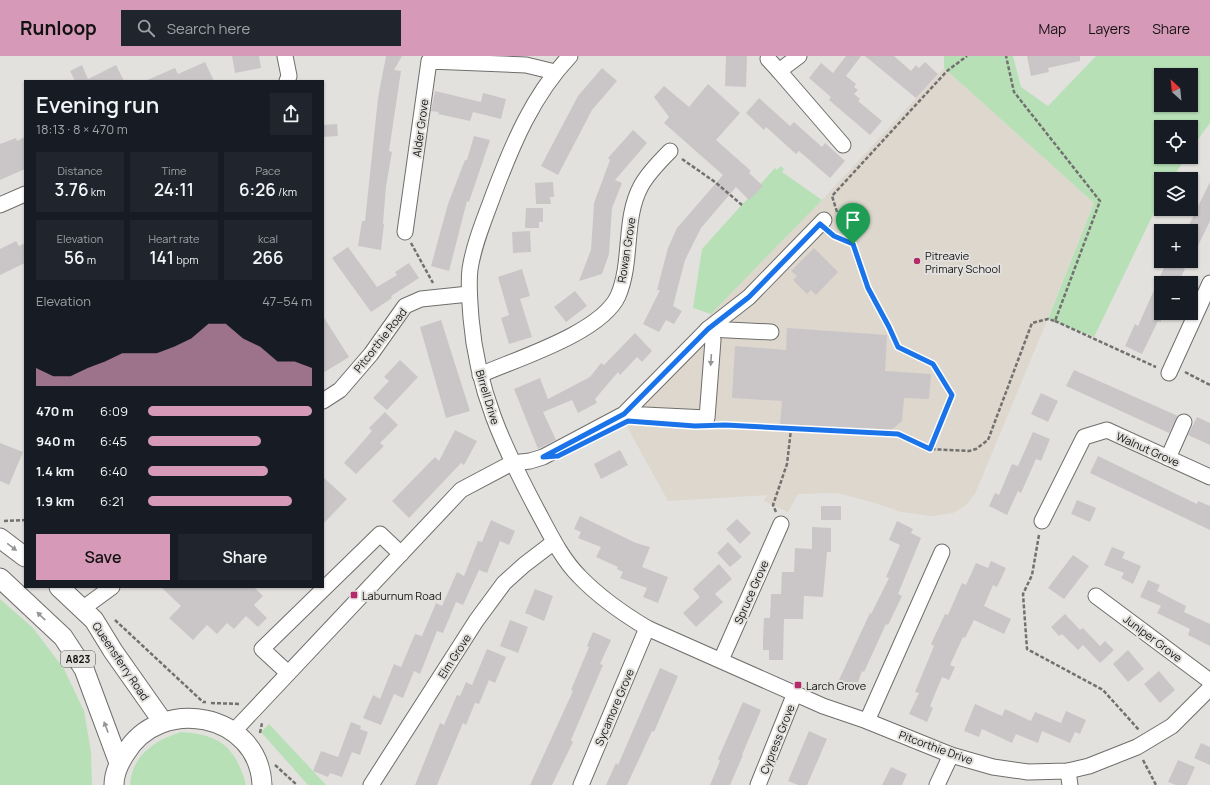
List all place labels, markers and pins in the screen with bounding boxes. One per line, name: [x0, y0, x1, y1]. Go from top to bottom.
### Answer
pin: [836, 203, 870, 244]
place label: Pitreavie Primary School: [925, 248, 1001, 276]
marker: Pitreavie Primary School: [912, 256, 922, 266]
place label: Laburnum Road: [362, 588, 441, 603]
marker: Laburnum Road: [349, 590, 359, 600]
place label: Larch Grove: [806, 678, 867, 693]
marker: Larch Grove: [793, 680, 803, 690]

